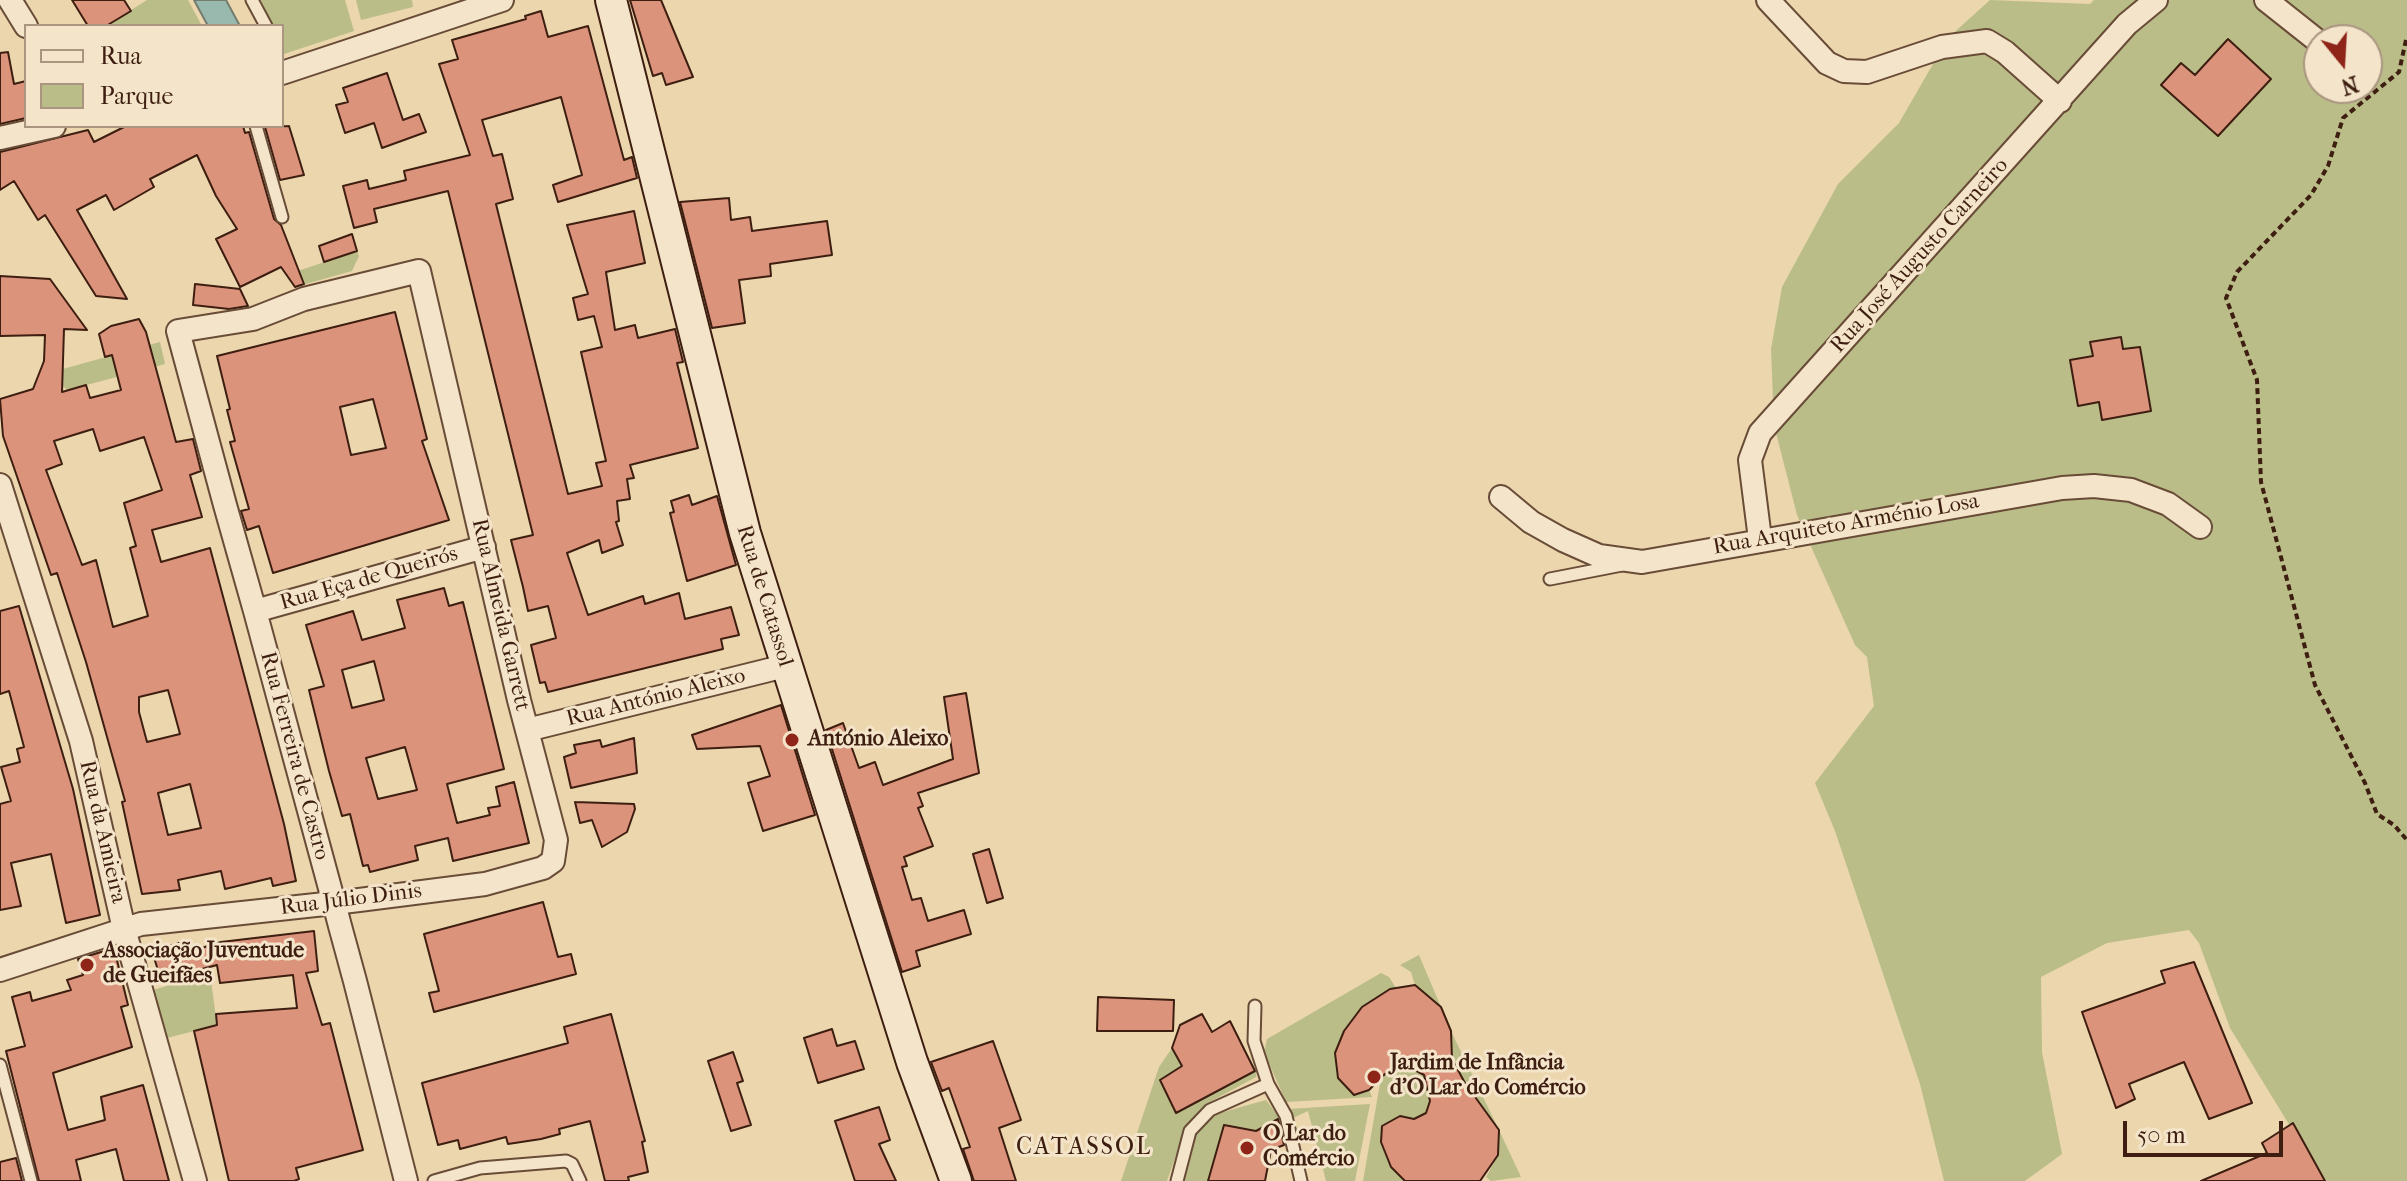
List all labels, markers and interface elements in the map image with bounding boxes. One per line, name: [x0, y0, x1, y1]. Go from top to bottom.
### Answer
legend: [24, 24, 284, 128]
north arrow: [2303, 24, 2383, 104]
text: Rua: [100, 42, 142, 70]
text: N: [2338, 70, 2362, 100]
text: Parque: [100, 82, 173, 110]
street label: Rua José Augusto Carneiro: [1825, 153, 2015, 359]
street label: Rua Arquiteto Arménio Losa: [1711, 489, 1981, 561]
street label: Rua Almeida Garrett: [465, 516, 535, 714]
street label: Rua de Catassol: [730, 522, 798, 670]
street label: Rua Eça de Queirós: [277, 541, 461, 617]
street label: Rua Ferreira de Castro: [253, 649, 335, 863]
street label: Rua António Aleixo: [564, 663, 748, 733]
place label: António Aleixo: [808, 727, 948, 753]
marker: António Aleixo: [783, 731, 801, 749]
street label: Rua da Amieira: [73, 758, 131, 906]
street label: Rua Júlio Dinis: [279, 878, 423, 922]
place label: Associação Juventude de Gueifães: [103, 939, 304, 990]
marker: Associação Juventude de Gueifães: [78, 956, 96, 974]
place label: Jardim de Infância d'O Lar do Comércio: [1390, 1051, 1586, 1102]
marker: Jardim de Infância d'O Lar do Comércio: [1365, 1068, 1383, 1086]
scale bar: [2127, 1105, 2287, 1155]
text: 50 m: [2137, 1121, 2186, 1149]
place label: O Lar do Comércio: [1263, 1122, 1354, 1174]
district label: CATASSOL: [1016, 1134, 1152, 1162]
marker: O Lar do Comércio: [1238, 1139, 1256, 1157]

